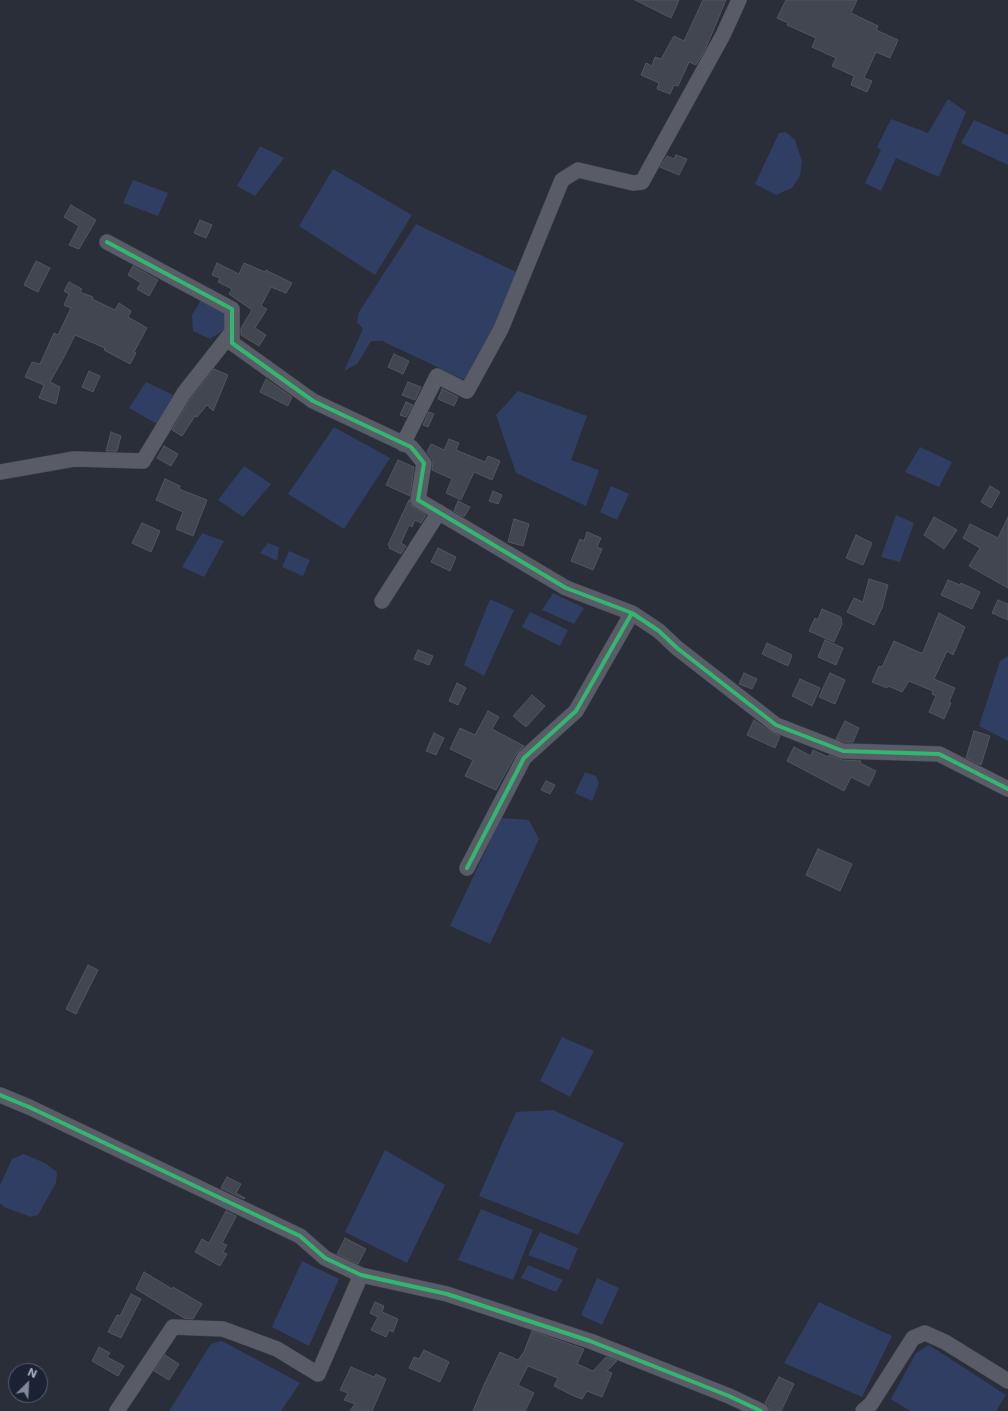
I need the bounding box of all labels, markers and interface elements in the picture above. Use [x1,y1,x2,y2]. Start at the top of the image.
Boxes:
north arrow [8,1363,48,1403]
text: N [26,1365,39,1381]

